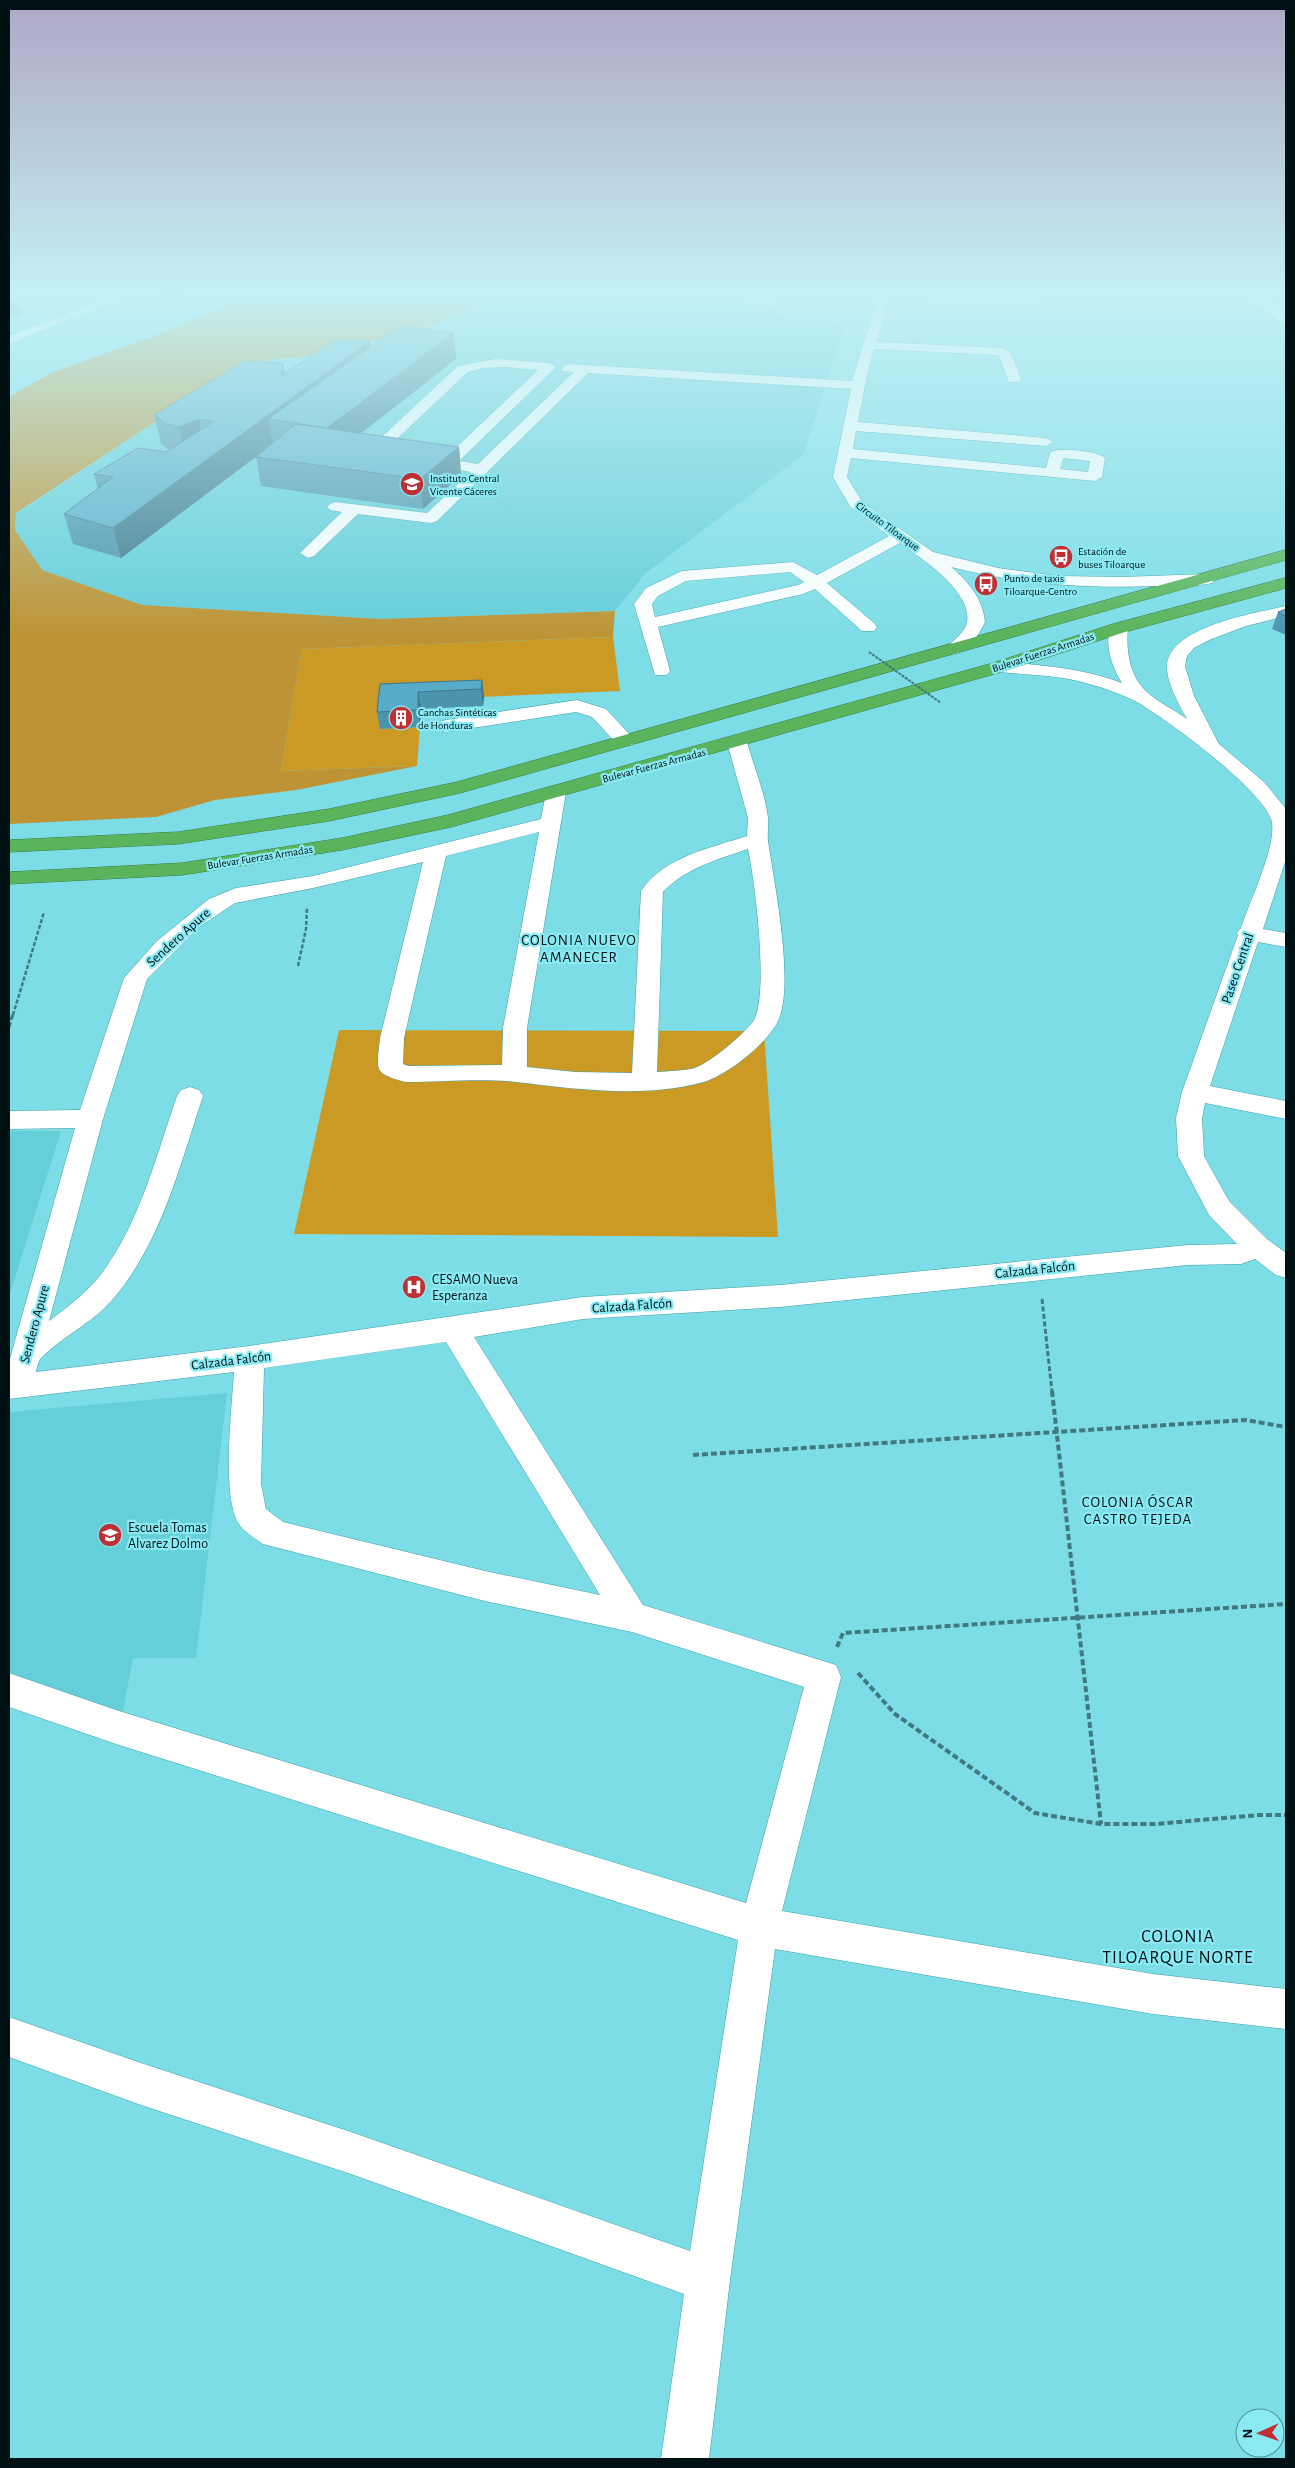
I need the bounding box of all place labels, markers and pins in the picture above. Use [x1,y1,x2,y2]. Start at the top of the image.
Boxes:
school or university icon: Instituto Central Vicente Cáceres [399,471,425,497]
place label: Instituto Central Vicente Cáceres [430,473,499,497]
bus stop icon: Estación de buses Tiloarque [1048,544,1074,570]
place label: Estación de buses Tiloarque [1078,546,1145,570]
bus stop icon: Punto de taxis Tiloarque-Centro [973,571,999,597]
place label: Punto de taxis Tiloarque-Centro [1004,573,1077,597]
building icon: Canchas Sintéticas de Honduras [388,705,414,731]
place label: Canchas Sintéticas de Honduras [418,707,497,731]
place label: CESAMO Nueva Esperanza [432,1273,519,1303]
hospital icon: CESAMO Nueva Esperanza [401,1274,427,1300]
place label: Escuela Tomas Alvarez Dolmo [128,1521,208,1551]
school or university icon: Escuela Tomas Alvarez Dolmo [97,1522,123,1548]

